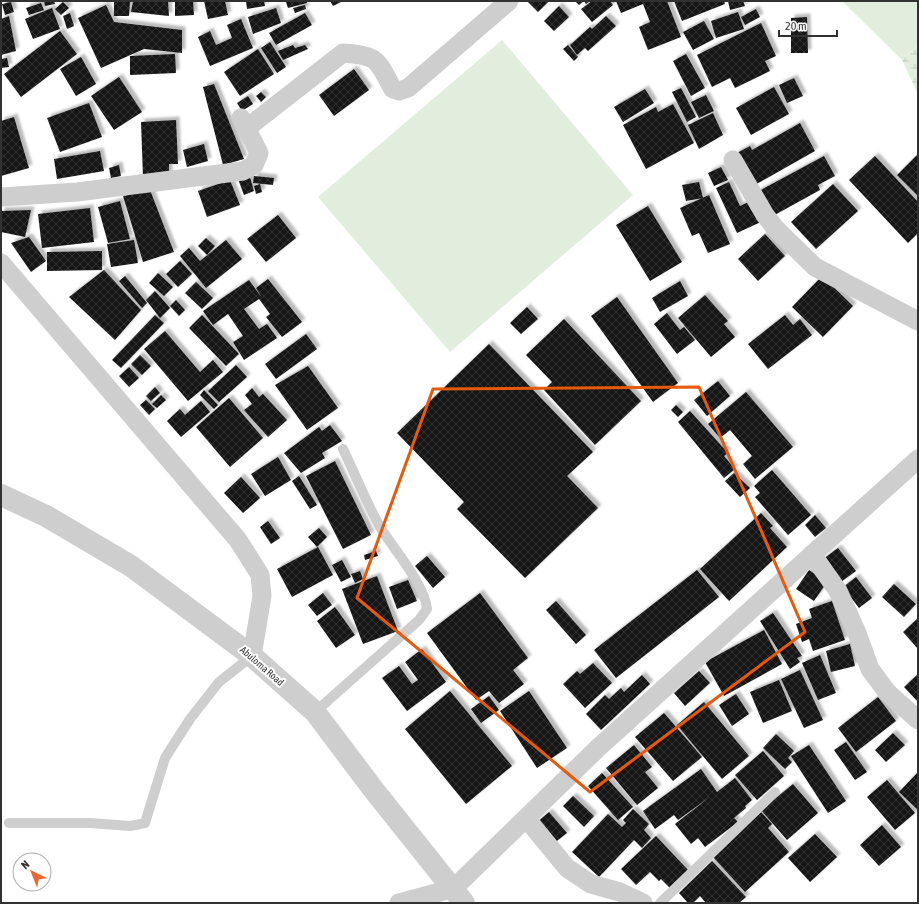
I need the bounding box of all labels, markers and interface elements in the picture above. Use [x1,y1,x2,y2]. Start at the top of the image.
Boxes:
scale bar [779,12,837,38]
text: 20 m [785,19,807,33]
street label: Abuloma Road [238,644,286,688]
north arrow [12,852,52,892]
text: N [19,858,32,871]

